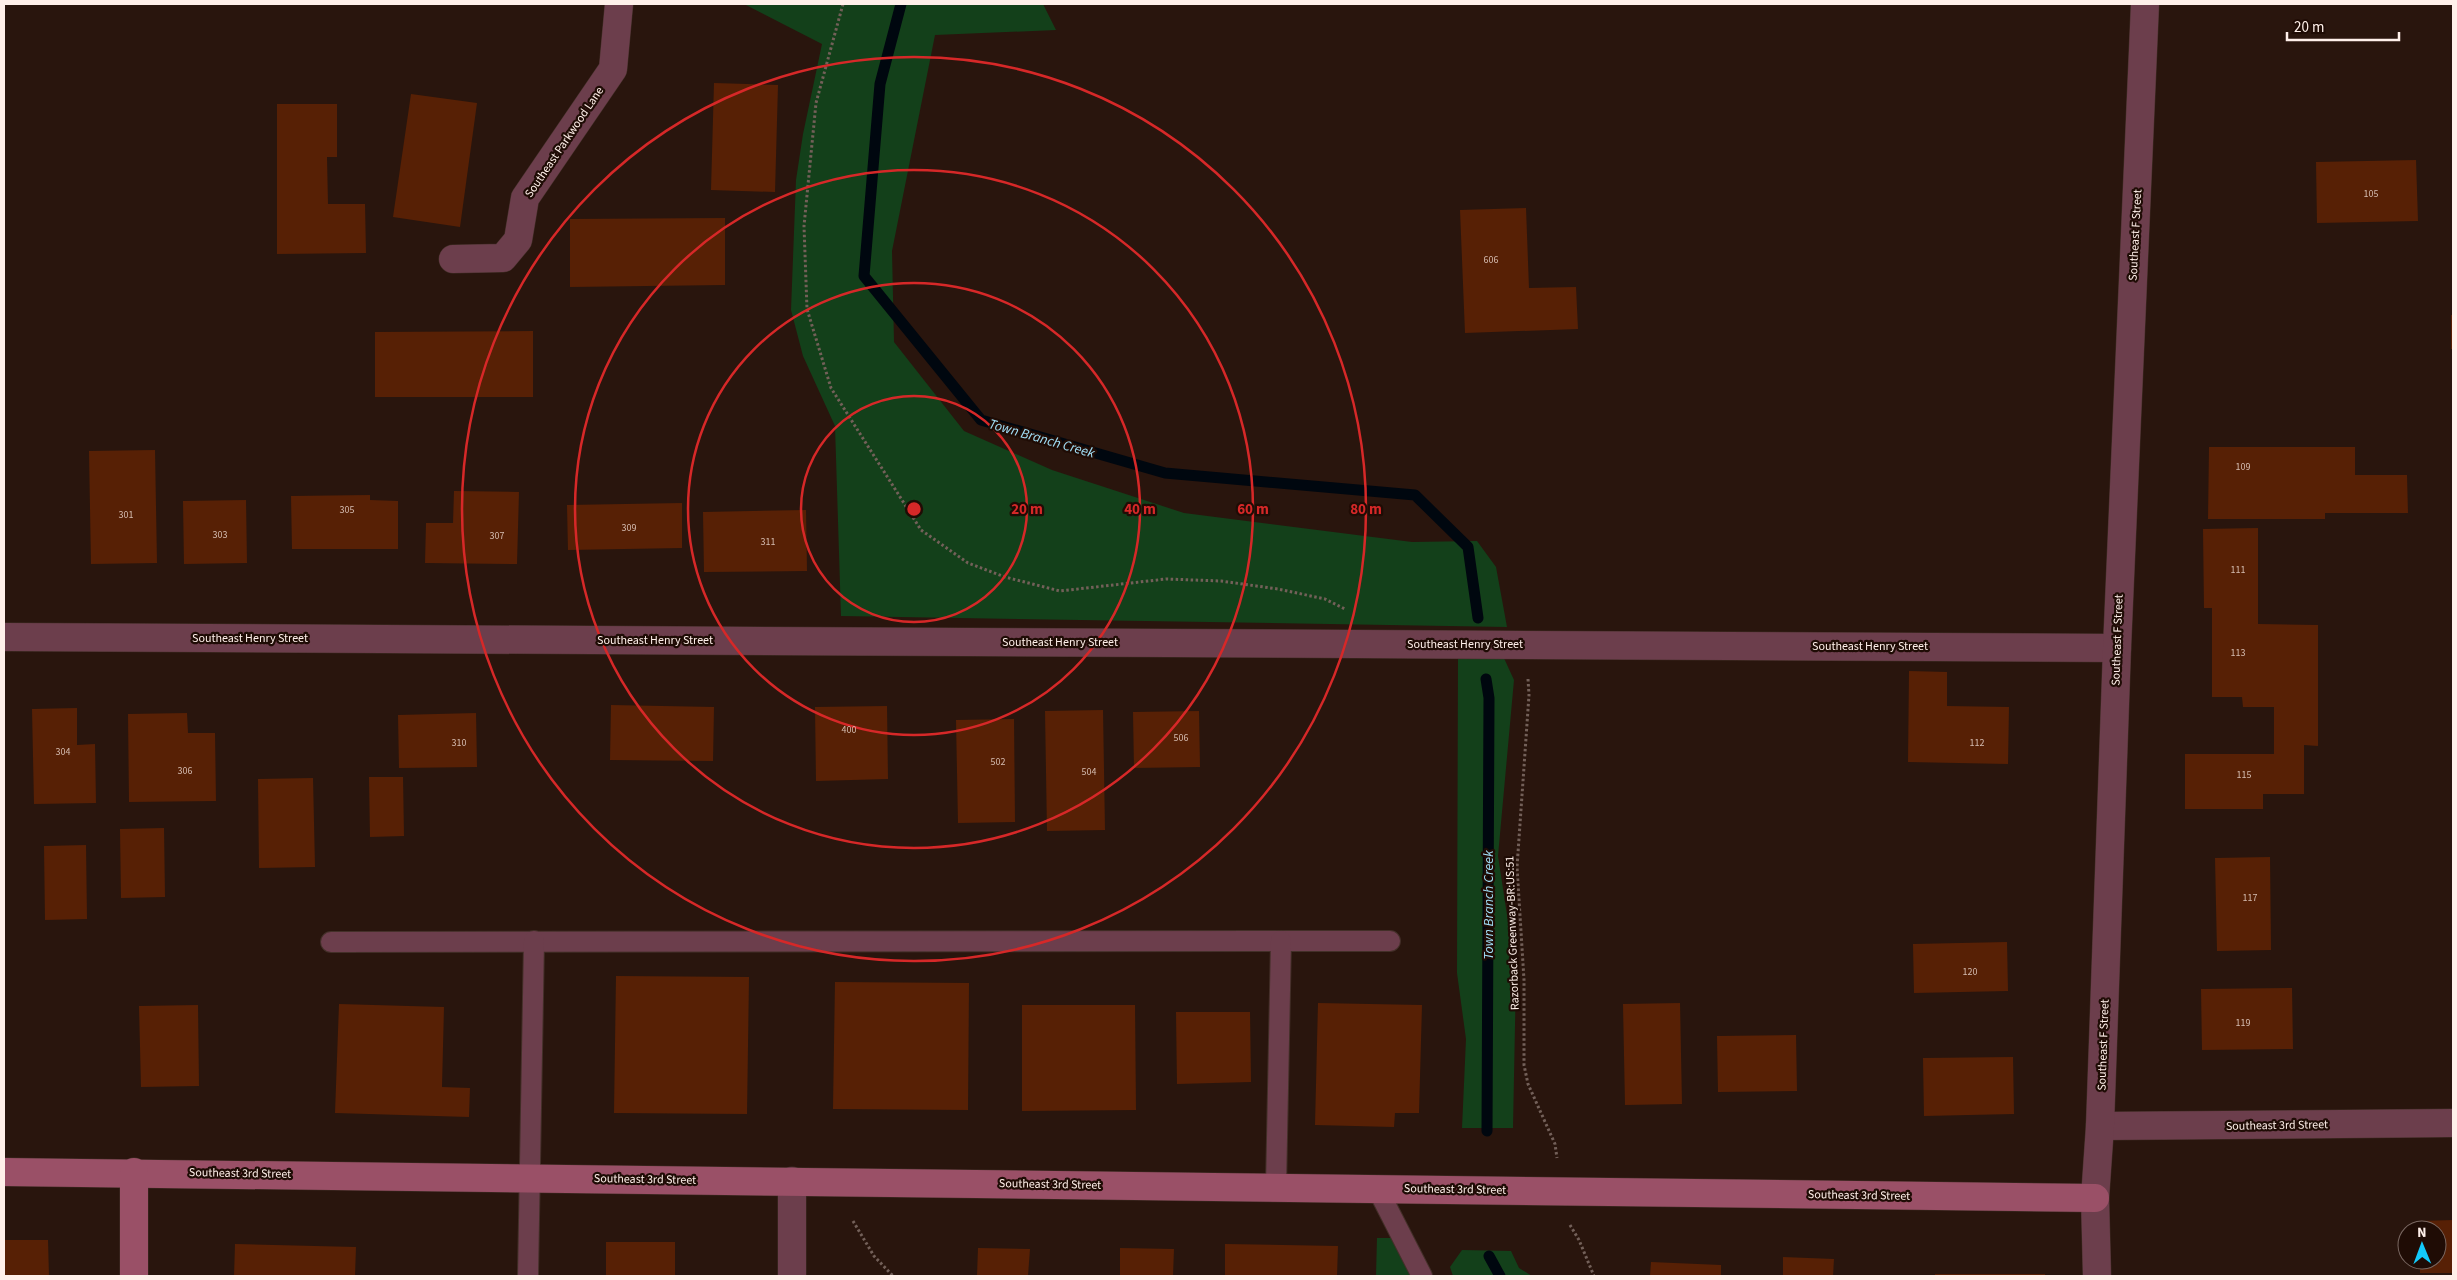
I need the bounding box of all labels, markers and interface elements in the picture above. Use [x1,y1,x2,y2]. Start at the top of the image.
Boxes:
scale bar [2287,10,2400,42]
text: 20 m [2294,17,2324,38]
street label: Southeast Parkwood Lane [521,83,608,201]
house number: 105 [2364,187,2378,201]
street label: Southeast F Street [2125,189,2146,281]
house number: 606 [1484,253,1498,267]
water label: Town Branch Creek [986,414,1097,464]
house number: 109 [2236,460,2250,474]
text: 20 m [1011,499,1043,520]
text: 40 m [1124,499,1156,520]
text: 60 m [1237,499,1269,520]
text: 80 m [1350,499,1382,520]
centre of rings [905,500,923,518]
house number: 305 [340,503,354,517]
house number: 301 [119,508,133,522]
house number: 309 [622,521,636,535]
house number: 303 [213,528,227,542]
house number: 307 [490,529,504,543]
house number: 311 [761,535,775,549]
house number: 111 [2231,563,2245,577]
street label: Southeast F Street [2107,594,2128,686]
street label: Southeast Henry Street [192,630,308,647]
street label: Southeast Henry Street [597,632,713,649]
street label: Southeast Henry Street [1002,634,1118,651]
street label: Southeast Henry Street [1407,636,1523,653]
street label: Southeast Henry Street [1812,638,1928,655]
house number: 113 [2231,646,2245,660]
house number: 400 [842,723,856,737]
house number: 506 [1174,731,1188,745]
house number: 310 [452,736,466,750]
house number: 112 [1970,736,1984,750]
house number: 304 [56,745,70,759]
house number: 502 [991,755,1005,769]
house number: 306 [178,764,192,778]
house number: 504 [1082,765,1096,779]
house number: 115 [2237,768,2251,782]
water label: Town Branch Creek [1479,850,1499,960]
street label: Razorback Greenway-BR:US:51 [1501,855,1524,1010]
house number: 117 [2243,891,2257,905]
house number: 120 [1963,965,1977,979]
street label: Southeast F Street [2093,999,2114,1091]
house number: 119 [2236,1016,2250,1030]
street label: Southeast 3rd Street [2226,1116,2328,1135]
street label: Southeast 3rd Street [189,1164,291,1183]
street label: Southeast 3rd Street [594,1170,696,1189]
street label: Southeast 3rd Street [999,1175,1101,1194]
street label: Southeast 3rd Street [1404,1180,1506,1199]
street label: Southeast 3rd Street [1808,1186,1910,1205]
north arrow [2397,1220,2447,1270]
text: N [2417,1223,2427,1243]

